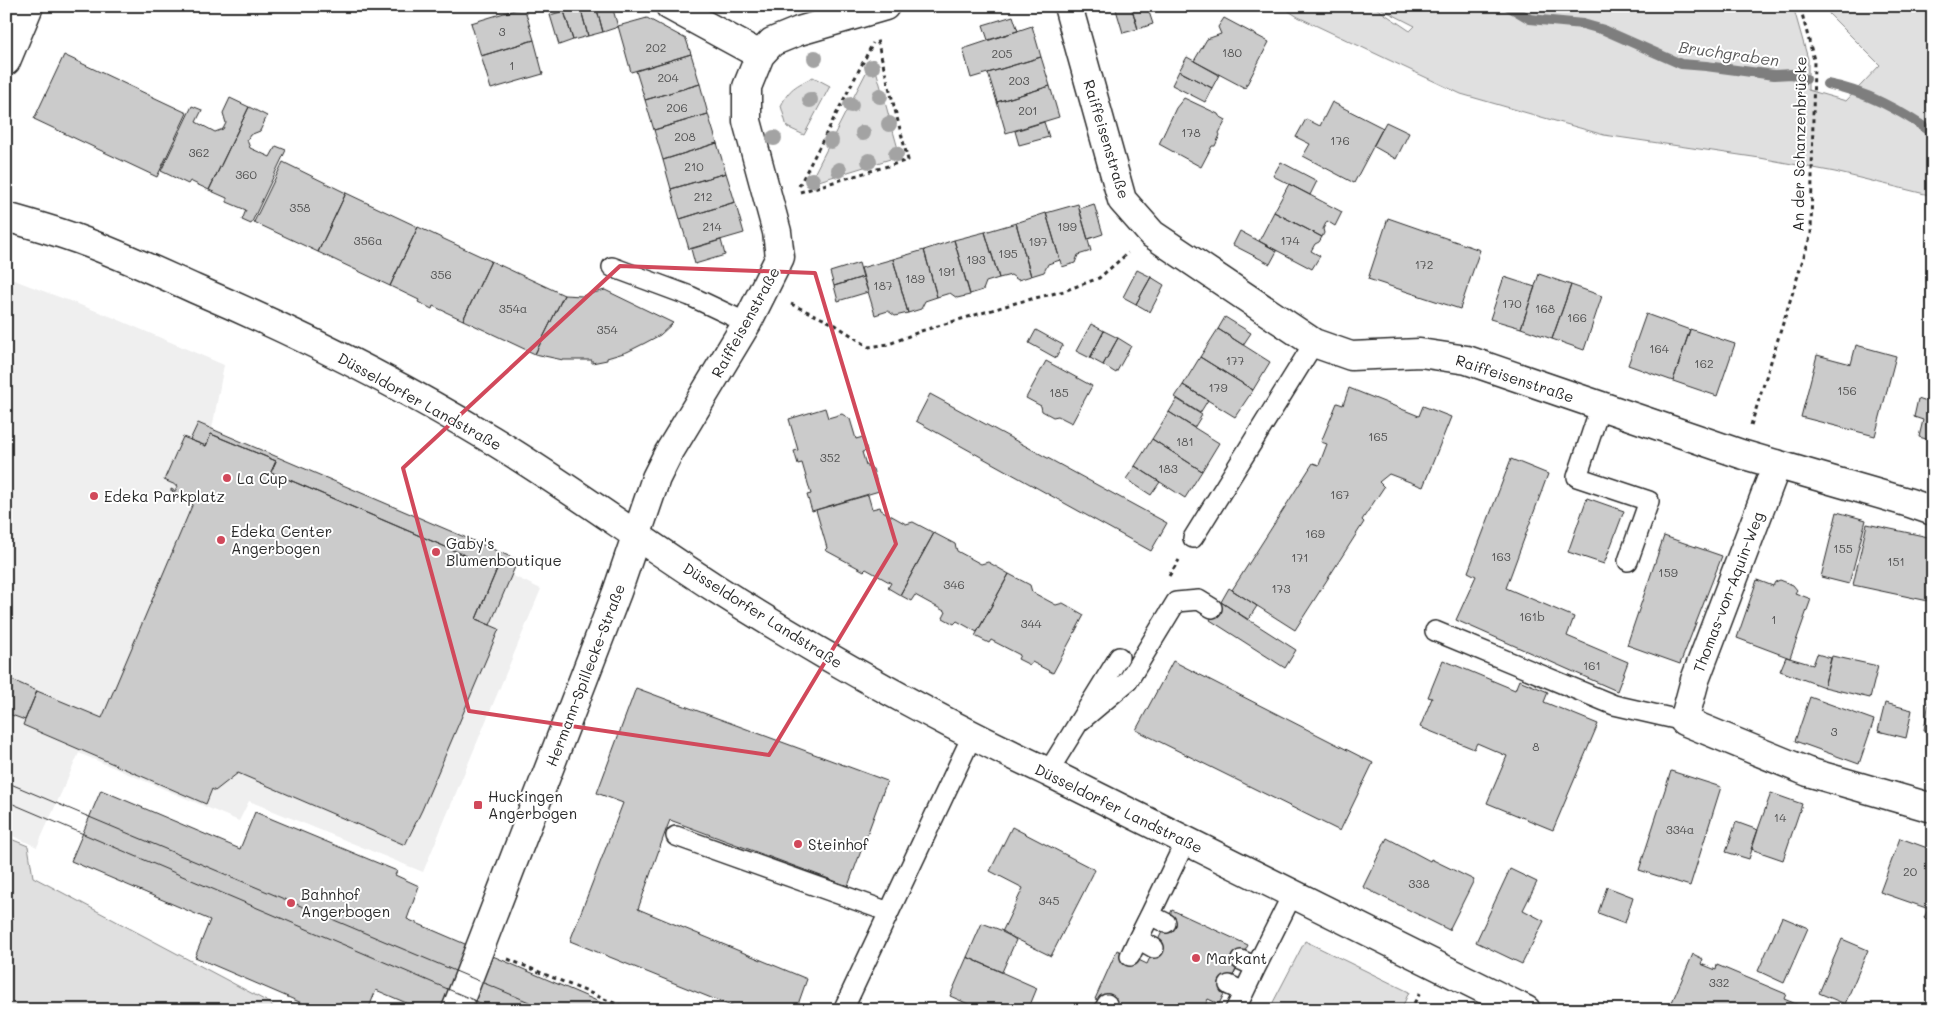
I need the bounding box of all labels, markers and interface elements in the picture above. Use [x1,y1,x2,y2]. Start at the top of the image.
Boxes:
house number: 3 [498,23,506,39]
water label: Bruchgraben [1677,36,1781,70]
house number: 202 [646,39,666,55]
house number: 180 [1222,44,1243,60]
house number: 205 [991,45,1013,61]
street label: An der Schanzenbrücke [1787,56,1811,232]
house number: 1 [509,57,515,73]
house number: 204 [657,69,679,85]
house number: 203 [1008,72,1030,88]
street label: Raiffeisenstraße [1079,77,1135,201]
house number: 206 [666,99,688,115]
house number: 201 [1018,102,1038,118]
house number: 178 [1181,124,1201,140]
house number: 208 [674,128,696,144]
house number: 176 [1330,132,1350,148]
house number: 362 [189,144,209,160]
house number: 210 [684,158,704,174]
house number: 360 [235,166,257,182]
house number: 212 [694,188,712,204]
house number: 358 [289,199,311,215]
house number: 214 [702,218,722,234]
house number: 199 [1057,218,1077,234]
house number: 356a [354,232,382,248]
house number: 174 [1280,232,1300,248]
house number: 197 [1028,233,1048,249]
house number: 195 [998,245,1018,261]
house number: 193 [966,251,986,267]
house number: 172 [1415,256,1433,272]
street label: Raiffeisenstraße [706,263,784,381]
house number: 191 [938,263,956,279]
house number: 356 [430,266,452,282]
house number: 189 [905,270,925,286]
house number: 187 [873,277,893,293]
house number: 170 [1502,295,1522,311]
house number: 354a [499,300,527,316]
house number: 168 [1535,300,1555,316]
house number: 166 [1567,309,1587,325]
house number: 354 [596,321,618,337]
house number: 164 [1649,340,1669,356]
street label: Düsseldorfer Landstraße [335,348,505,454]
street label: Raiffeisenstraße [1453,349,1577,407]
house number: 177 [1226,352,1245,368]
house number: 162 [1694,355,1714,371]
house number: 179 [1208,379,1228,395]
house number: 156 [1837,382,1857,398]
house number: 185 [1049,384,1069,400]
house number: 165 [1368,428,1388,444]
house number: 181 [1176,433,1194,449]
house number: 352 [820,449,840,465]
house number: 183 [1158,460,1178,476]
place label: La Cup [237,468,287,488]
marker: La Cup [221,472,233,484]
place label: Edeka Parkplatz [104,486,225,506]
house number: 167 [1330,486,1350,502]
marker: Edeka Parkplatz [88,490,100,502]
street label: Thomas-von-Aquin-Weg [1688,508,1768,675]
place label: Edeka Center Angerbogen [231,521,332,558]
house number: 169 [1305,525,1325,541]
place label: Gaby's Blumenboutique [446,533,562,570]
marker: Edeka Center Angerbogen [215,534,227,546]
house number: 155 [1833,540,1853,556]
marker: Gaby's Blumenboutique [430,546,442,558]
house number: 163 [1491,548,1511,564]
house number: 171 [1291,549,1309,565]
house number: 151 [1887,553,1905,569]
street label: Düsseldorfer Landstraße [680,558,846,672]
house number: 159 [1658,564,1678,580]
house number: 346 [943,576,965,592]
house number: 173 [1271,580,1291,596]
street label: Hermann-Spillecke-Straße [541,581,629,769]
house number: 161b [1519,608,1545,624]
house number: 1 [1771,611,1777,627]
house number: 344 [1020,615,1042,631]
house number: 161 [1583,657,1601,673]
house number: 3 [1830,723,1838,739]
house number: 8 [1532,738,1540,754]
street label: Düsseldorfer Landstraße [1032,759,1206,857]
place label: Huckingen Angerbogen [488,786,577,823]
marker: Huckingen Angerbogen [472,799,484,811]
house number: 14 [1774,809,1786,825]
house number: 334a [1666,821,1694,837]
place label: Steinhof [808,834,870,854]
marker: Steinhof [792,838,804,850]
house number: 20 [1903,863,1918,879]
house number: 338 [1408,875,1430,891]
place label: Bahnhof Angerbogen [301,884,390,921]
house number: 345 [1038,892,1060,908]
marker: Bahnhof Angerbogen [285,897,297,909]
place label: Markant [1206,948,1267,968]
marker: Markant [1190,952,1202,964]
house number: 332 [1709,974,1729,990]

